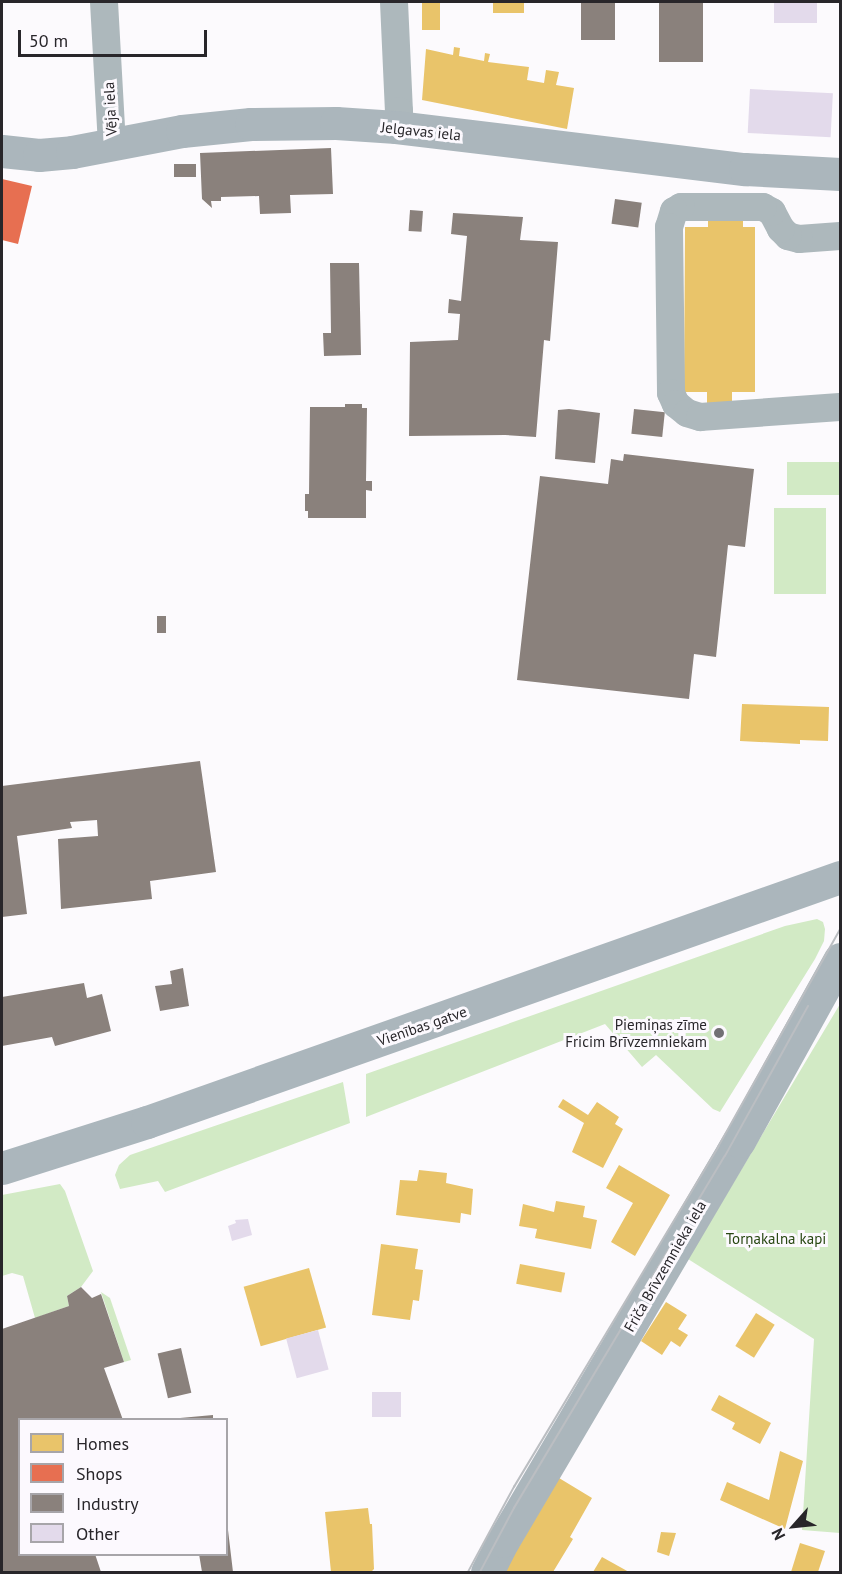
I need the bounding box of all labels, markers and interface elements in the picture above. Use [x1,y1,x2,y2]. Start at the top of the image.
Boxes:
scale bar [21,18,210,56]
text: 50 m [29,29,68,52]
street label: Vēja iela [100,81,120,137]
street label: Jelgavas iela [380,118,462,144]
street label: Vienības gatve [375,1002,469,1050]
place label: Piemiņas zīme Fricim Brīvzemniekam [565,1015,707,1050]
marker: Piemiņas zīme Fricim Brīvzemniekam [712,1026,726,1040]
street label: Friča Brīvzemnieka iela [620,1197,710,1335]
park label: Torņakalna kapi [726,1230,826,1248]
legend [18,1418,228,1556]
text: Homes [76,1432,129,1455]
text: Shops [76,1462,122,1485]
text: Industry [76,1492,139,1515]
north arrow [764,1496,824,1556]
text: Other [76,1522,120,1545]
text: N [767,1525,789,1543]

